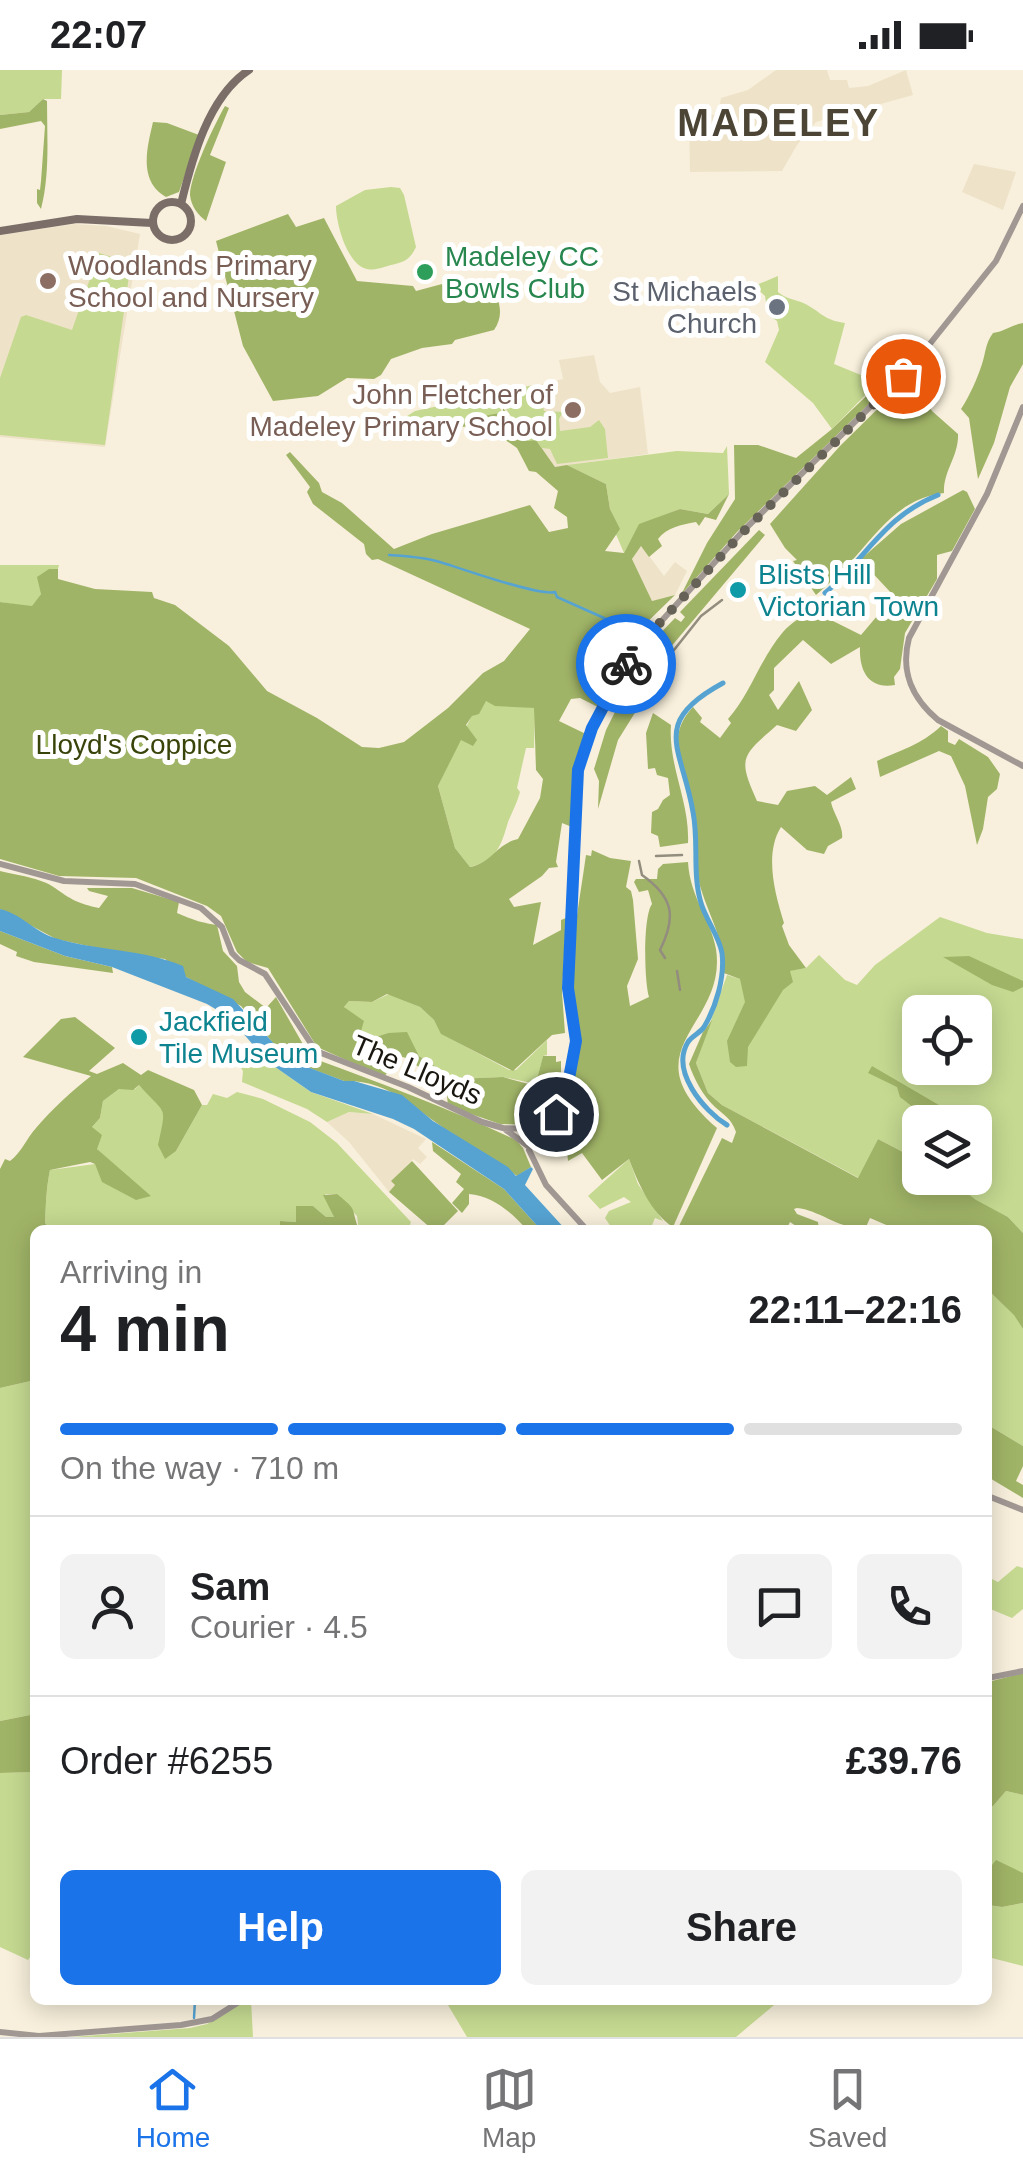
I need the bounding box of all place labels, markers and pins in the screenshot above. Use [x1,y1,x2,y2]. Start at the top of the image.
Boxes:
place label: Madeley CC Bowls Club [445,241,599,304]
place label: Woodlands Primary School and Nursery [68,250,314,313]
marker: Madeley CC Bowls Club [414,261,436,283]
marker: Woodlands Primary School and Nursery [37,270,59,292]
place label: St Michaels Church [612,276,757,339]
marker: St Michaels Church [766,296,788,318]
pin [861,334,946,419]
place label: John Fletcher of Madeley Primary School [250,379,553,442]
marker: John Fletcher of Madeley Primary School [562,399,584,421]
place label: Blists Hill Victorian Town [758,559,939,622]
marker: Blists Hill Victorian Town [727,579,749,601]
place label: Jackfield Tile Museum [159,1006,318,1069]
marker: Jackfield Tile Museum [128,1026,150,1048]
pin [514,1072,599,1157]

